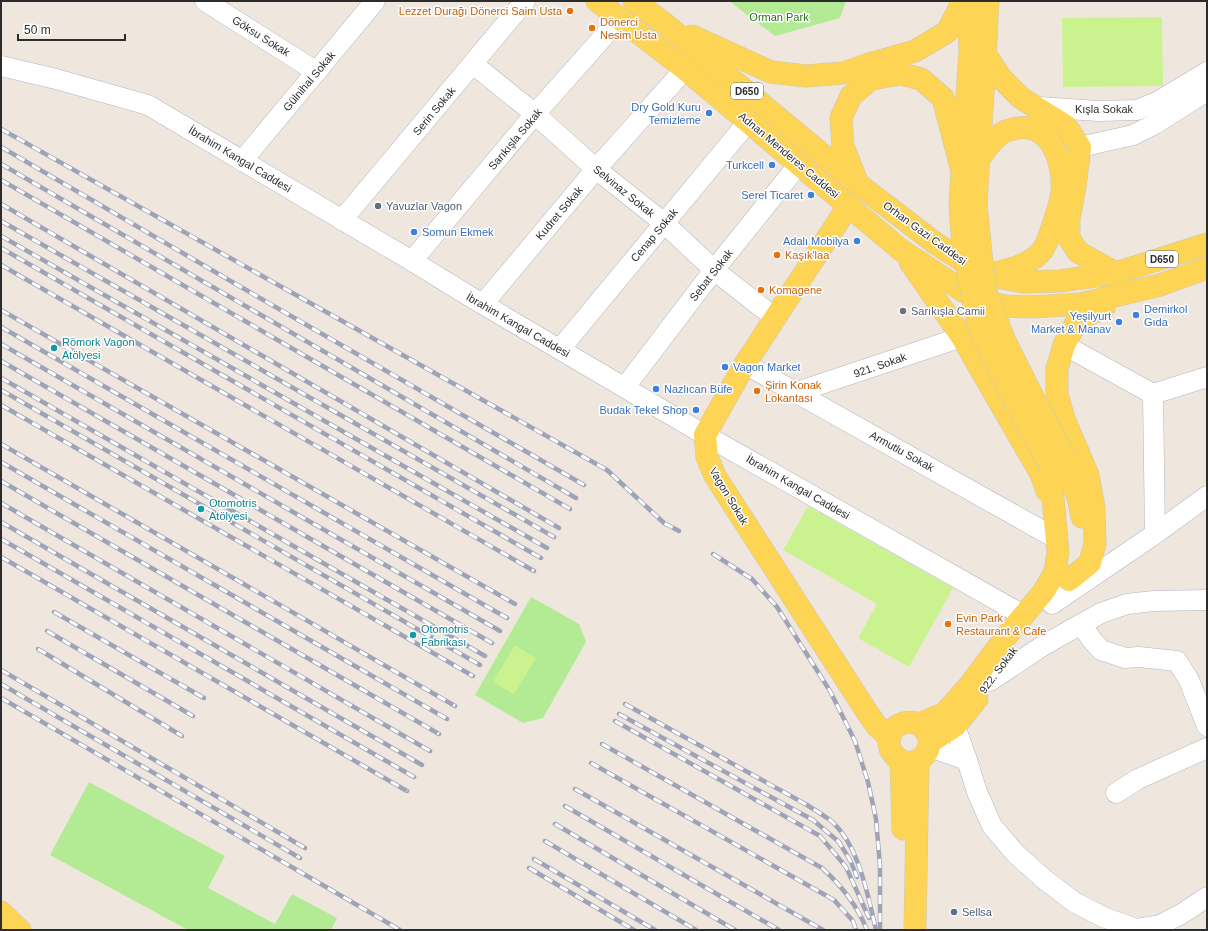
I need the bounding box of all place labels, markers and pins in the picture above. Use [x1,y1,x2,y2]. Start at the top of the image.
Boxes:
place label: Lezzet Durağı Dönerci Saim Usta [399,5,563,17]
marker: Lezzet Durağı Dönerci Saim Usta [565,6,575,16]
place label: Dönerci Nesim Usta [600,16,658,41]
marker: Dönerci Nesim Usta [587,23,597,33]
place label: Dry Gold Kuru Temizleme [631,101,701,126]
marker: Dry Gold Kuru Temizleme [704,108,714,118]
place label: Turkcell [726,159,764,171]
marker: Turkcell [767,160,777,170]
place label: Serel Ticaret [741,189,803,201]
marker: Serel Ticaret [806,190,816,200]
place label: Yavuzlar Vagon [386,200,462,212]
marker: Yavuzlar Vagon [373,201,383,211]
place label: Somun Ekmek [422,226,494,238]
marker: Somun Ekmek [409,227,419,237]
place label: Adalı Mobilya [783,235,850,247]
marker: Adalı Mobilya [852,236,862,246]
place label: Kaşık'laa [785,249,830,261]
marker: Kaşık'laa [772,250,782,260]
place label: Komagene [769,284,822,296]
marker: Komagene [756,285,766,295]
place label: Demirkol Gıda [1144,303,1187,328]
place label: Sarıkışla Camii [911,305,985,317]
marker: Sarıkışla Camii [898,306,908,316]
place label: Yeşilyurt Market & Manav [1031,310,1111,335]
marker: Demirkol Gıda [1131,310,1141,320]
marker: Yeşilyurt Market & Manav [1114,317,1124,327]
place label: Römork Vagon Atölyesi [62,336,135,361]
marker: Römork Vagon Atölyesi [49,343,59,353]
place label: Vagon Market [733,361,801,373]
marker: Vagon Market [720,362,730,372]
place label: Şirin Konak Lokantası [765,379,822,404]
place label: Nazlıcan Büfe [664,383,732,395]
marker: Nazlıcan Büfe [651,384,661,394]
marker: Şirin Konak Lokantası [752,386,762,396]
place label: Budak Tekel Shop [600,404,688,416]
marker: Budak Tekel Shop [691,405,701,415]
place label: Otomotris Atölyesi [209,497,257,522]
marker: Otomotris Atölyesi [196,504,206,514]
place label: Evin Park Restaurant & Cafe [956,612,1047,637]
marker: Evin Park Restaurant & Cafe [943,619,953,629]
place label: Otomotris Fabrikası [421,623,469,648]
marker: Otomotris Fabrikası [408,630,418,640]
place label: Sellsa [962,906,993,918]
marker: Sellsa [949,907,959,917]

